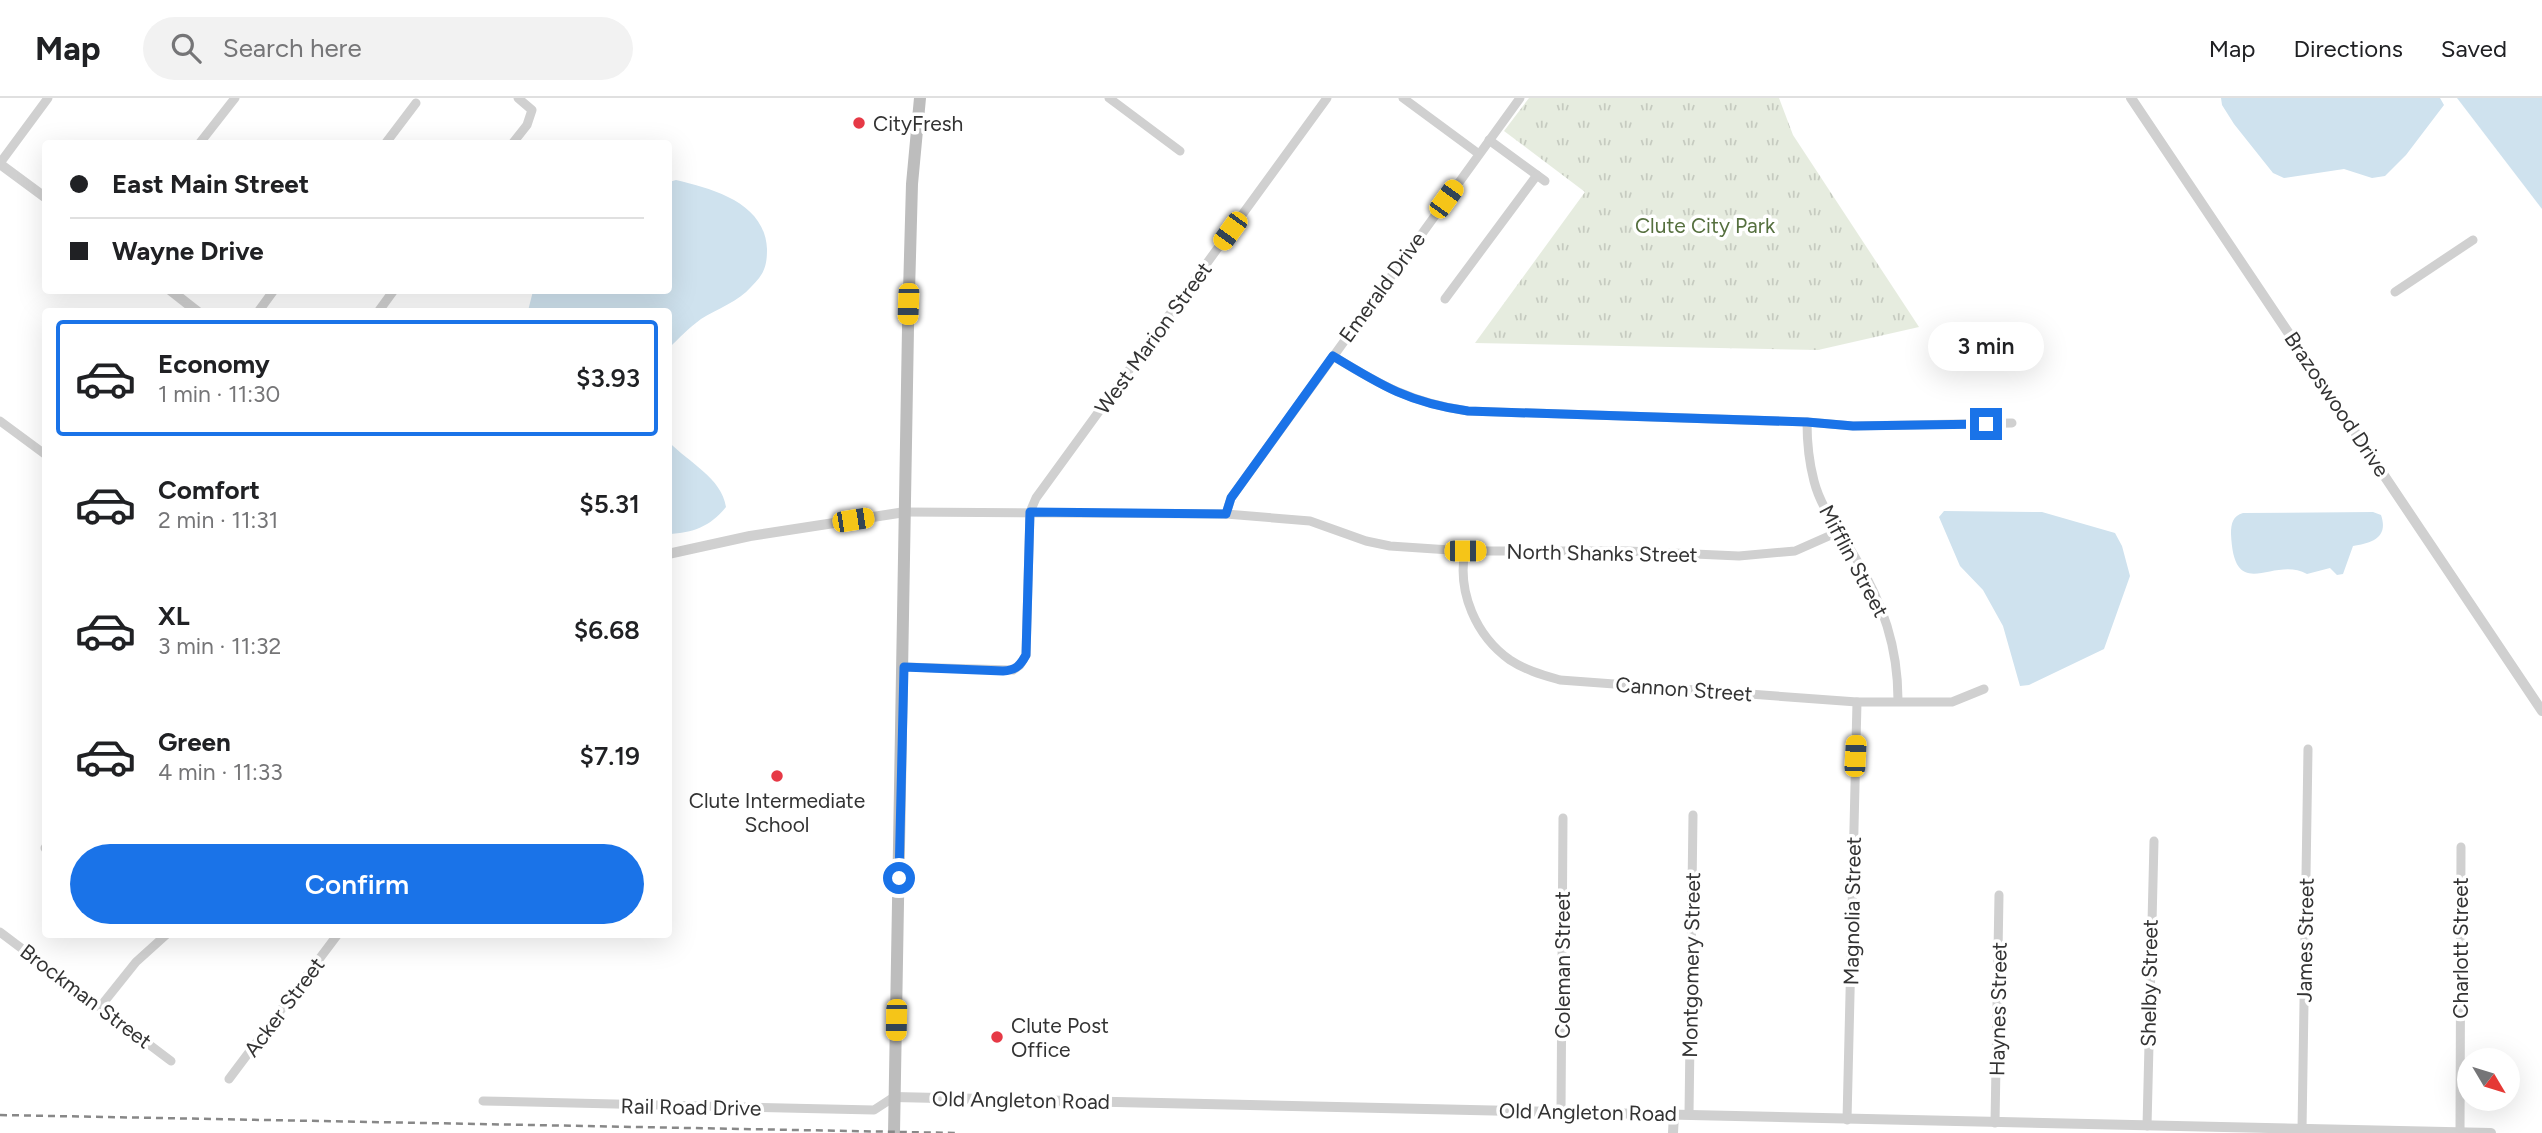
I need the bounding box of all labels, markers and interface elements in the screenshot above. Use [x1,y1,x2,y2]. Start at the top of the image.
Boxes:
search box [143,17,633,80]
text: Map [35,29,101,68]
icon: search [167,29,205,67]
text: Search here [223,32,362,64]
text: Map [2209,34,2255,63]
text: Directions [2293,34,2403,63]
text: Saved [2441,34,2507,63]
place label: CityFresh [873,111,963,136]
marker: CityFresh [851,115,867,131]
text: East Main Street [112,168,309,200]
car [1426,176,1467,222]
car [1210,208,1251,254]
park label: Clute City Park [1635,213,1776,238]
street label: Emerald Drive [1334,227,1430,347]
text: Wayne Drive [112,235,264,267]
street label: West Marion Street [1089,257,1217,419]
car [897,283,920,325]
callout: 3 min [1928,322,2044,372]
street label: Brazoswood Drive [2279,327,2395,481]
text: 3 min [1958,332,2014,360]
icon: car [74,347,137,410]
text: Economy [158,348,270,380]
text: $3.93 [576,362,640,394]
text: 1 min · 11:30 [158,380,280,408]
route end [1970,408,2002,440]
icon: car [74,473,137,536]
text: Comfort [158,474,260,506]
text: $5.31 [579,488,640,520]
street label: Mifflin Street [1814,501,1894,621]
text: 2 min · 11:31 [158,506,278,534]
car [831,506,876,534]
street label: North Shanks Street [1506,539,1698,567]
car [1445,541,1487,562]
icon: car [74,599,137,662]
text: XL [158,600,190,632]
text: $6.68 [574,614,640,646]
text: 3 min · 11:32 [158,632,281,660]
street label: Cannon Street [1615,672,1753,706]
icon: car [74,725,137,788]
text: Green [158,726,231,758]
car [1844,734,1867,778]
text: $7.19 [579,740,640,772]
text: 4 min · 11:33 [158,758,283,786]
marker: Clute Intermediate School [769,768,785,784]
place label: Clute Intermediate School [689,788,865,837]
street label: Magnolia Street [1838,836,1866,986]
button: Confirm [70,844,644,924]
route start [883,862,915,894]
street label: Montgomery Street [1677,872,1705,1058]
street label: James Street [2291,877,2319,1003]
street label: Charlott Street [2448,877,2473,1019]
street label: Coleman Street [1550,891,1575,1039]
street label: Shelby Street [2135,919,2163,1047]
street label: Brockman Street [15,938,157,1054]
street label: Haynes Street [1984,942,2012,1076]
street label: Acker Street [239,952,330,1062]
car [886,999,907,1041]
place label: Clute Post Office [1011,1013,1109,1062]
marker: Clute Post Office [989,1029,1005,1045]
north arrow [2457,1048,2520,1111]
map controls [2457,1048,2520,1111]
street label: Old Angleton Road [932,1086,1110,1114]
street label: Rail Road Drive [620,1093,762,1121]
street label: Old Angleton Road [1499,1098,1677,1126]

